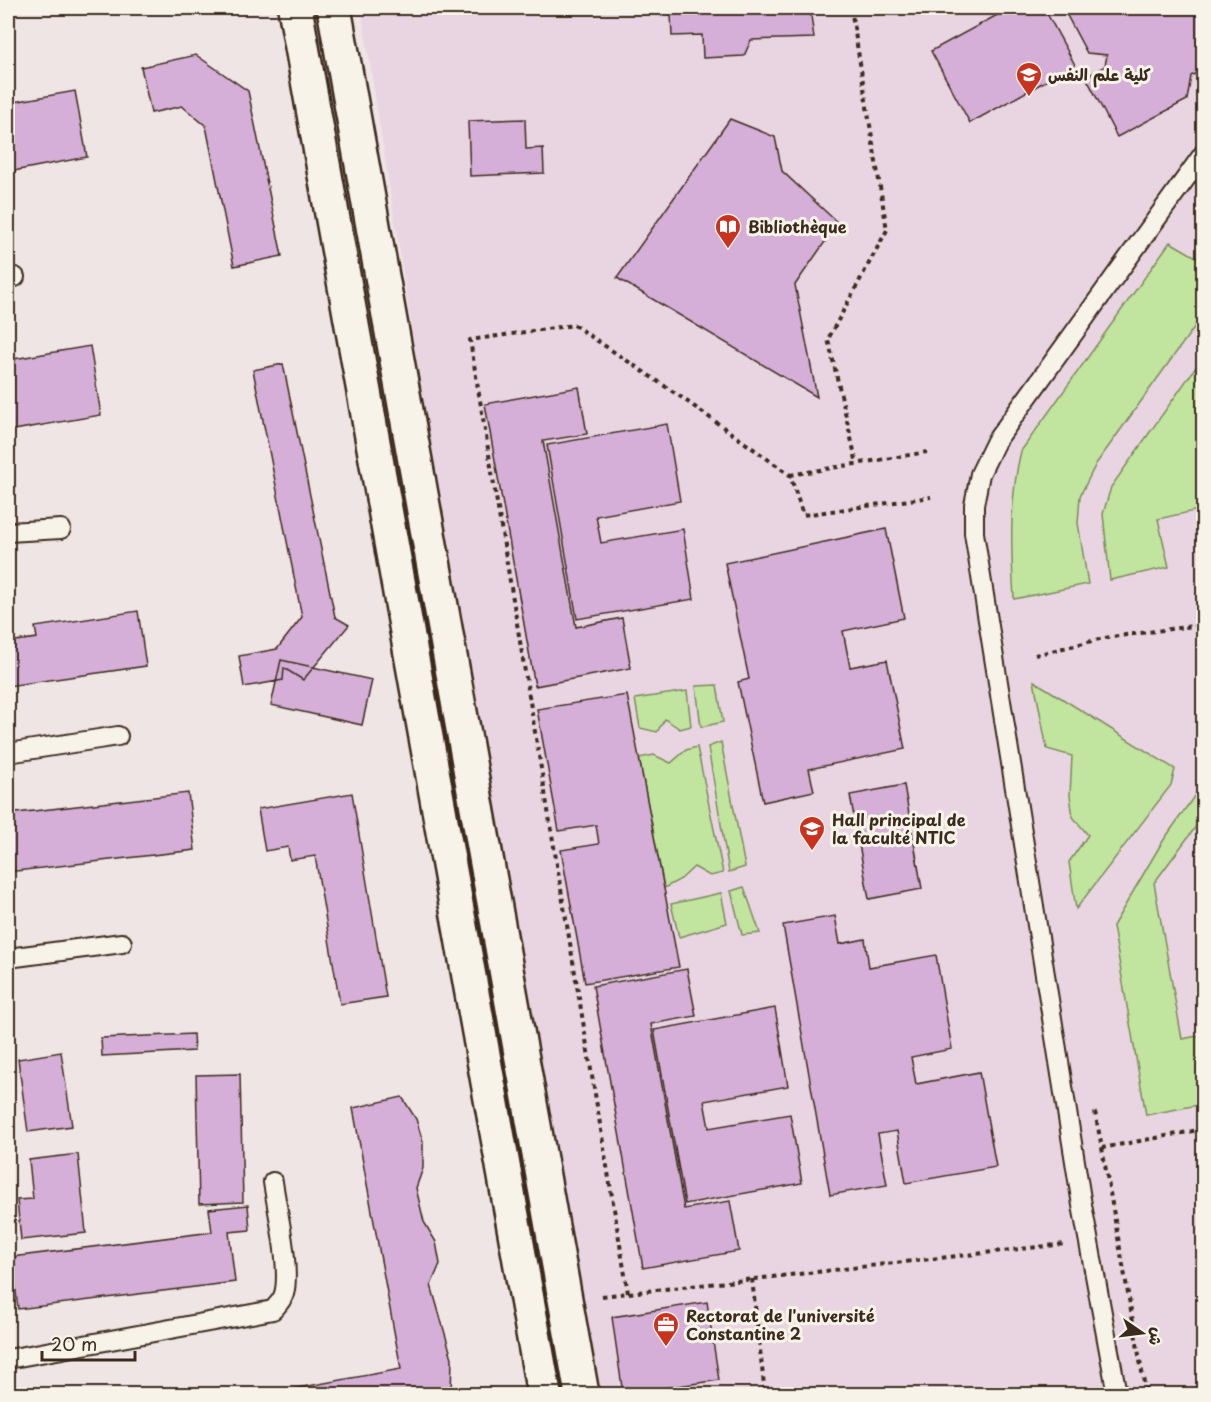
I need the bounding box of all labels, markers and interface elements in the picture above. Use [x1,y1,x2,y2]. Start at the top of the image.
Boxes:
school or university icon: كلية علم النفس [1014,60,1044,98]
place label: كلية علم النفس [1048,62,1151,88]
library icon: Bibliothèque [713,212,743,250]
place label: Bibliothèque [748,214,847,238]
place label: Hall principal de la faculté NTIC [832,807,966,849]
school or university icon: Hall principal de la faculté NTIC [797,814,827,852]
place label: Rectorat de l'université Constantine 2 [686,1303,875,1345]
north arrow [1112,1303,1172,1363]
office icon: Rectorat de l'université Constantine 2 [651,1310,681,1348]
scale bar [42,1324,135,1362]
text: ش [1144,1325,1171,1348]
text: 20 m [51,1330,97,1357]

